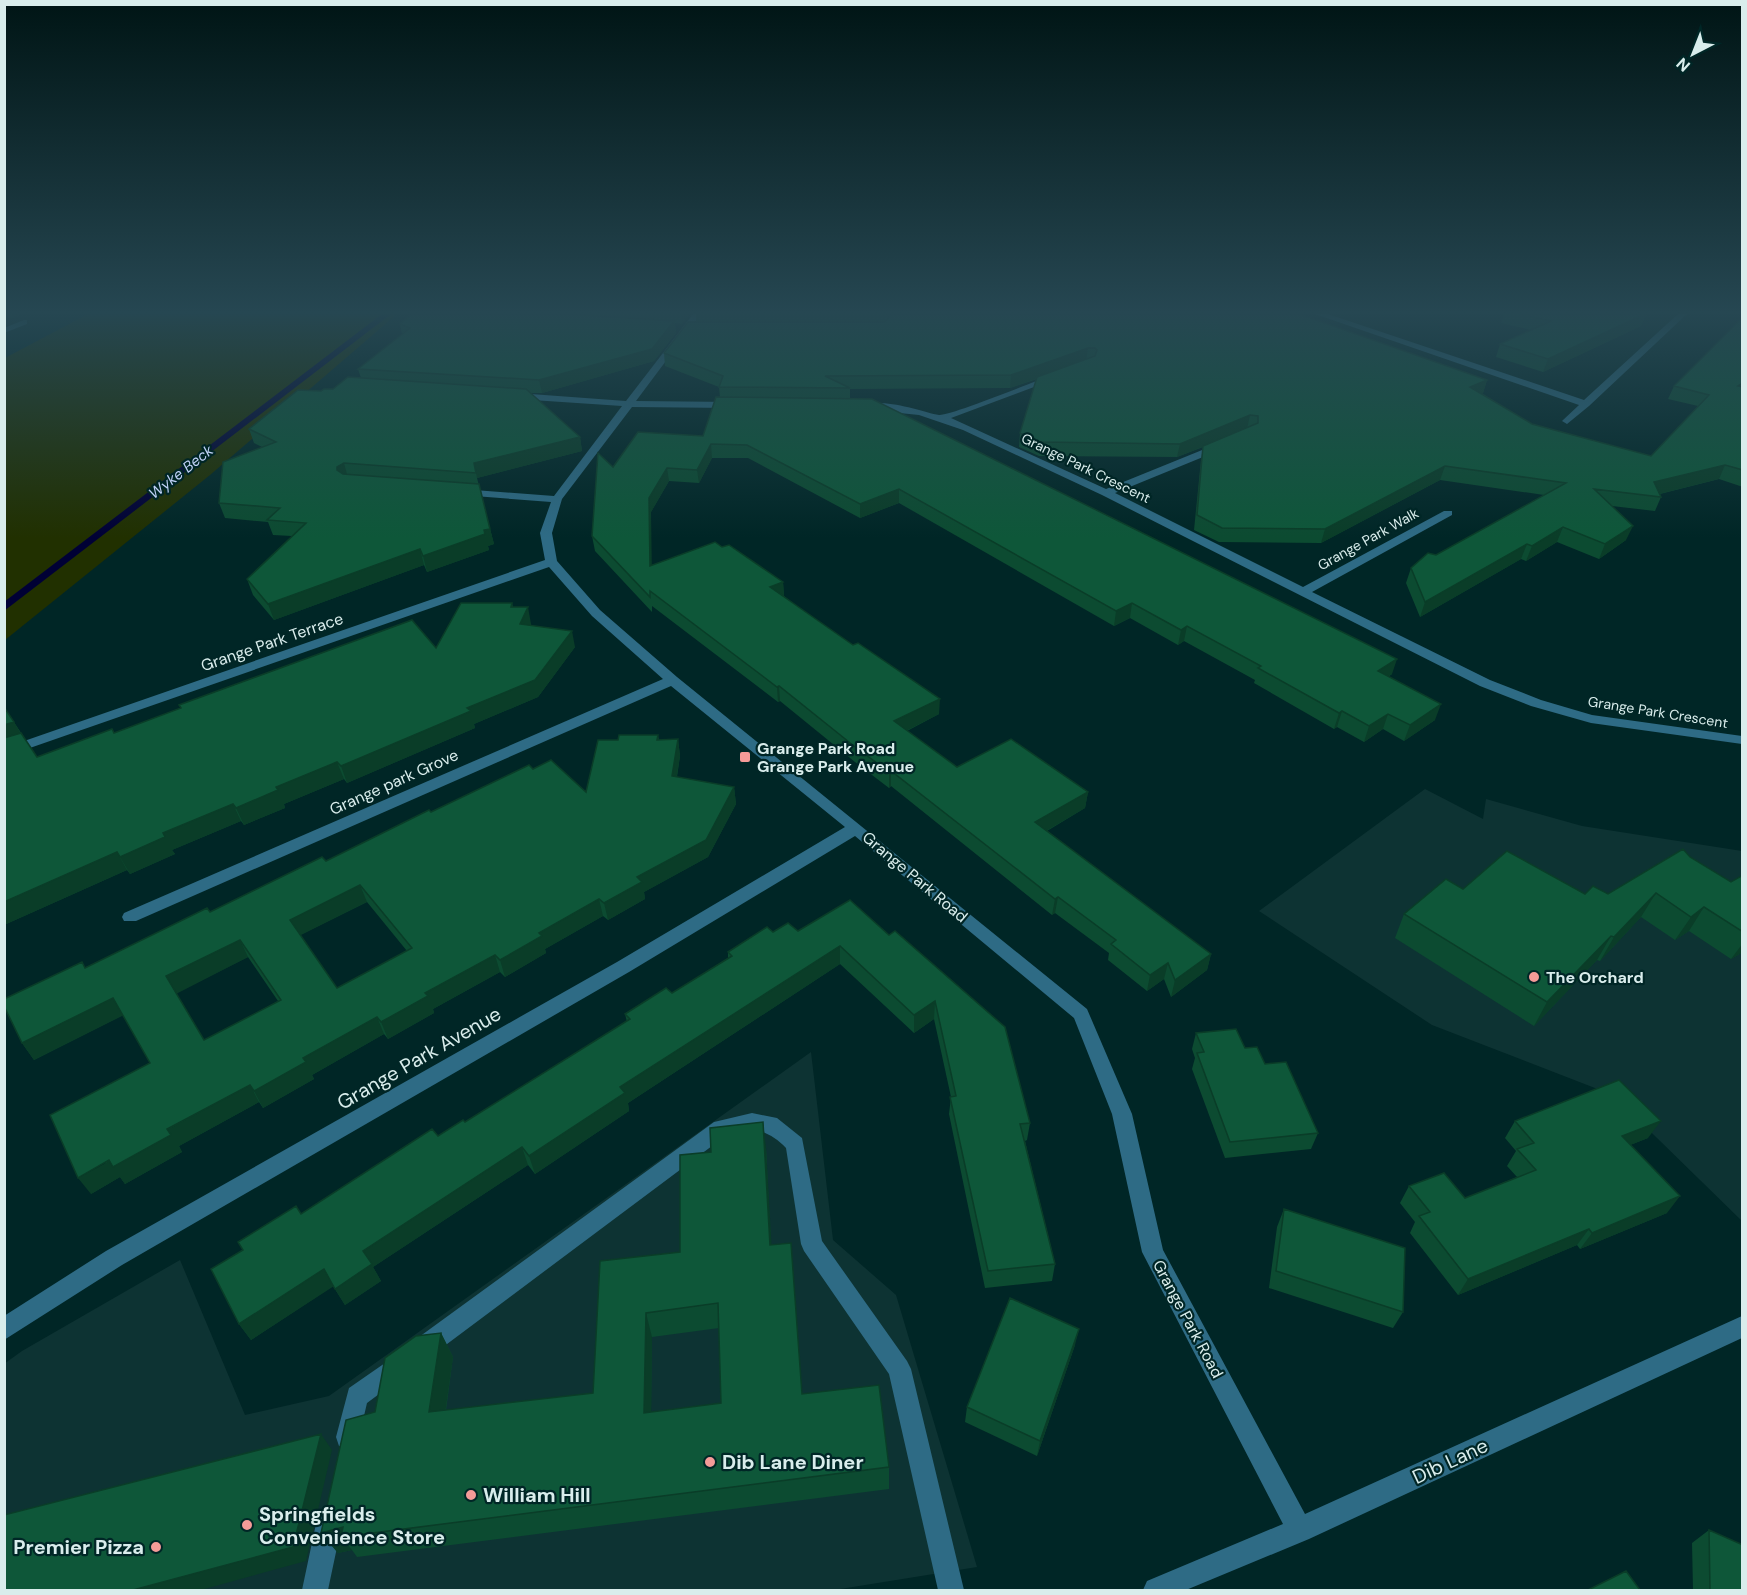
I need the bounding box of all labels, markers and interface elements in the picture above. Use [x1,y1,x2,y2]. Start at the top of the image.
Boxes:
north arrow [1663,24,1723,84]
text: N [1672,53,1695,76]
street label: Grange Park Crescent [1018,429,1154,507]
water label: Wyke Beck [145,440,218,504]
street label: Grange Park Walk [1314,504,1422,574]
street label: Grange Park Terrace [198,608,346,676]
street label: Grange Park Crescent [1587,692,1729,732]
place label: Grange Park Road Grange Park Avenue [757,738,914,777]
street label: Grange park Grove [326,744,462,820]
marker: Grange Park Road Grange Park Avenue [738,750,752,764]
street label: Grange Park Road [858,827,972,927]
place label: The Orchard [1546,967,1644,988]
marker: The Orchard [1527,970,1541,984]
street label: Grange Park Avenue [332,1000,506,1116]
street label: Grange Park Road [1148,1256,1228,1382]
street label: Dib Lane [1408,1432,1492,1490]
place label: Dib Lane Diner [722,1449,864,1475]
marker: Dib Lane Diner [703,1455,717,1469]
place label: William Hill [483,1482,591,1508]
marker: William Hill [464,1488,478,1502]
place label: Springfields Convenience Store [259,1501,445,1550]
marker: Springfields Convenience Store [240,1518,254,1532]
place label: Premier Pizza [13,1534,144,1560]
marker: Premier Pizza [149,1540,163,1554]

